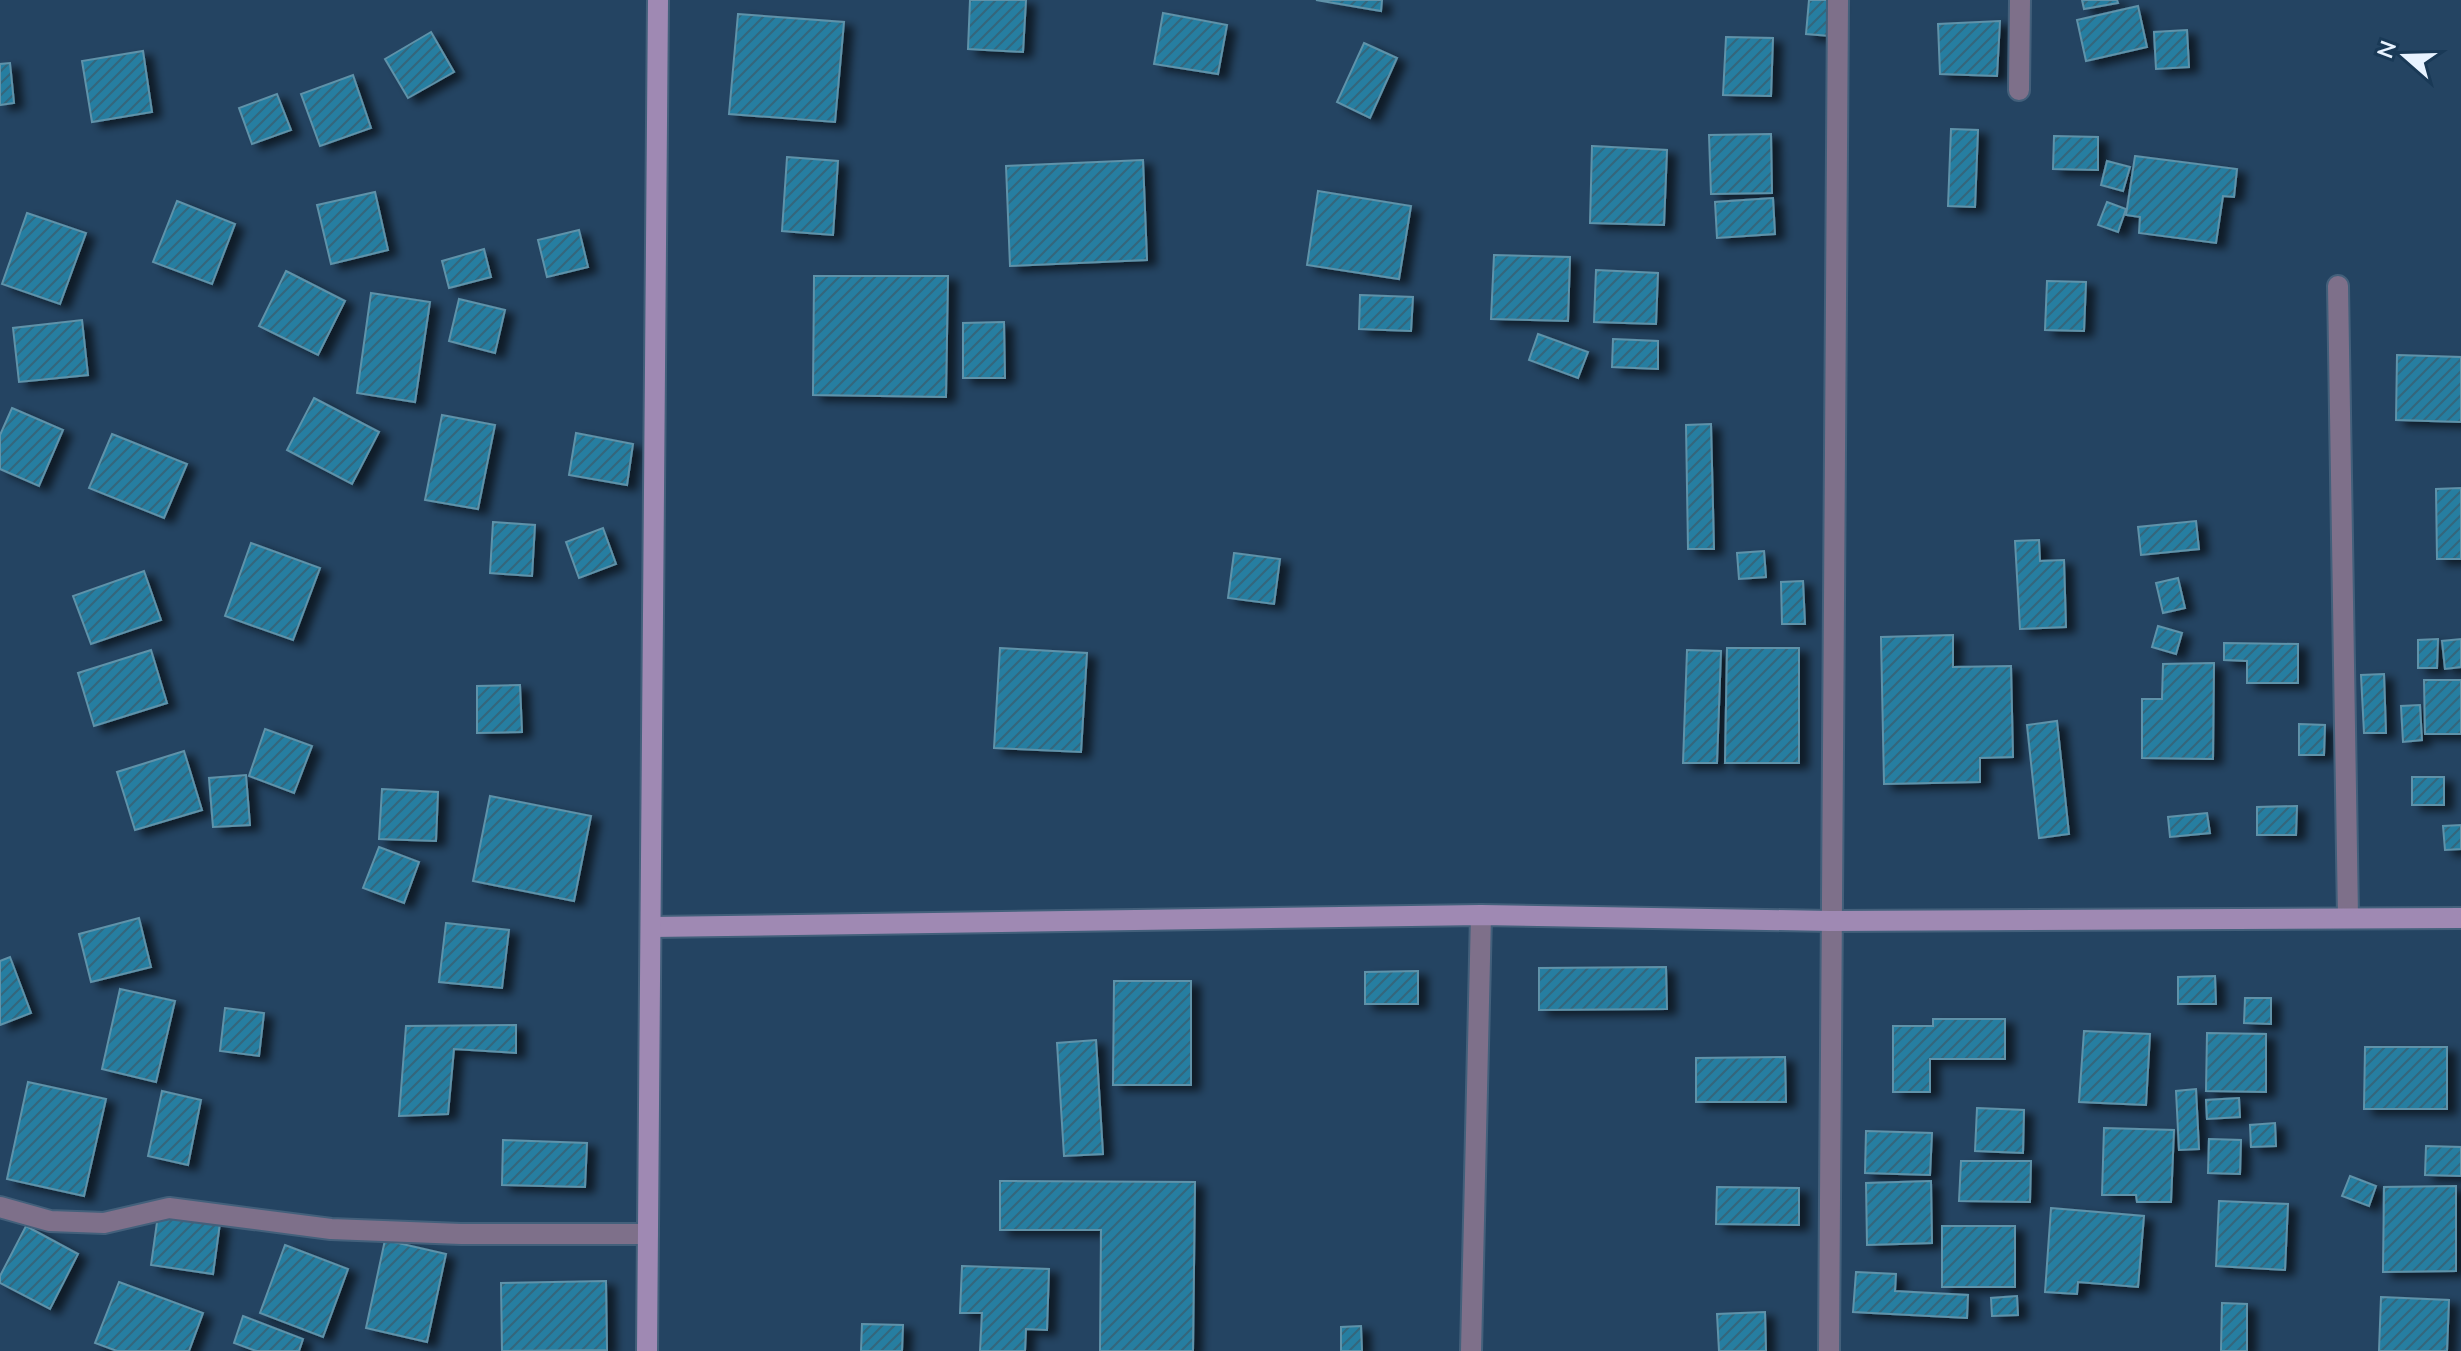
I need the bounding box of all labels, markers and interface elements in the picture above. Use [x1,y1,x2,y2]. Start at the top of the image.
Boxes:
north arrow [2365,16,2445,96]
text: N [2370,37,2404,62]

